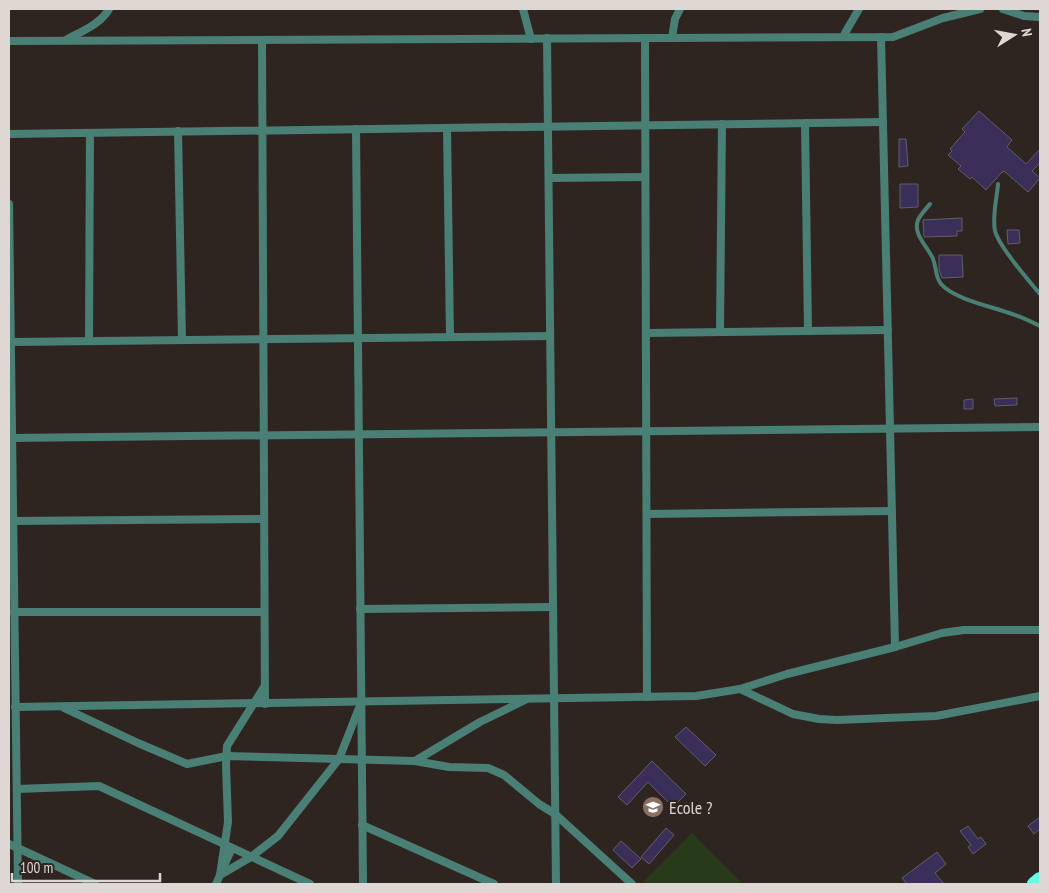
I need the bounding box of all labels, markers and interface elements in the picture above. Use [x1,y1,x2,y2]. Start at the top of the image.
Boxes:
north arrow [989,10,1039,60]
text: N [1017,27,1036,38]
school or university icon: Ecole ? [641,795,665,819]
place label: Ecole ? [669,796,713,819]
scale bar [12,850,160,882]
text: 100 m [20,858,53,877]

